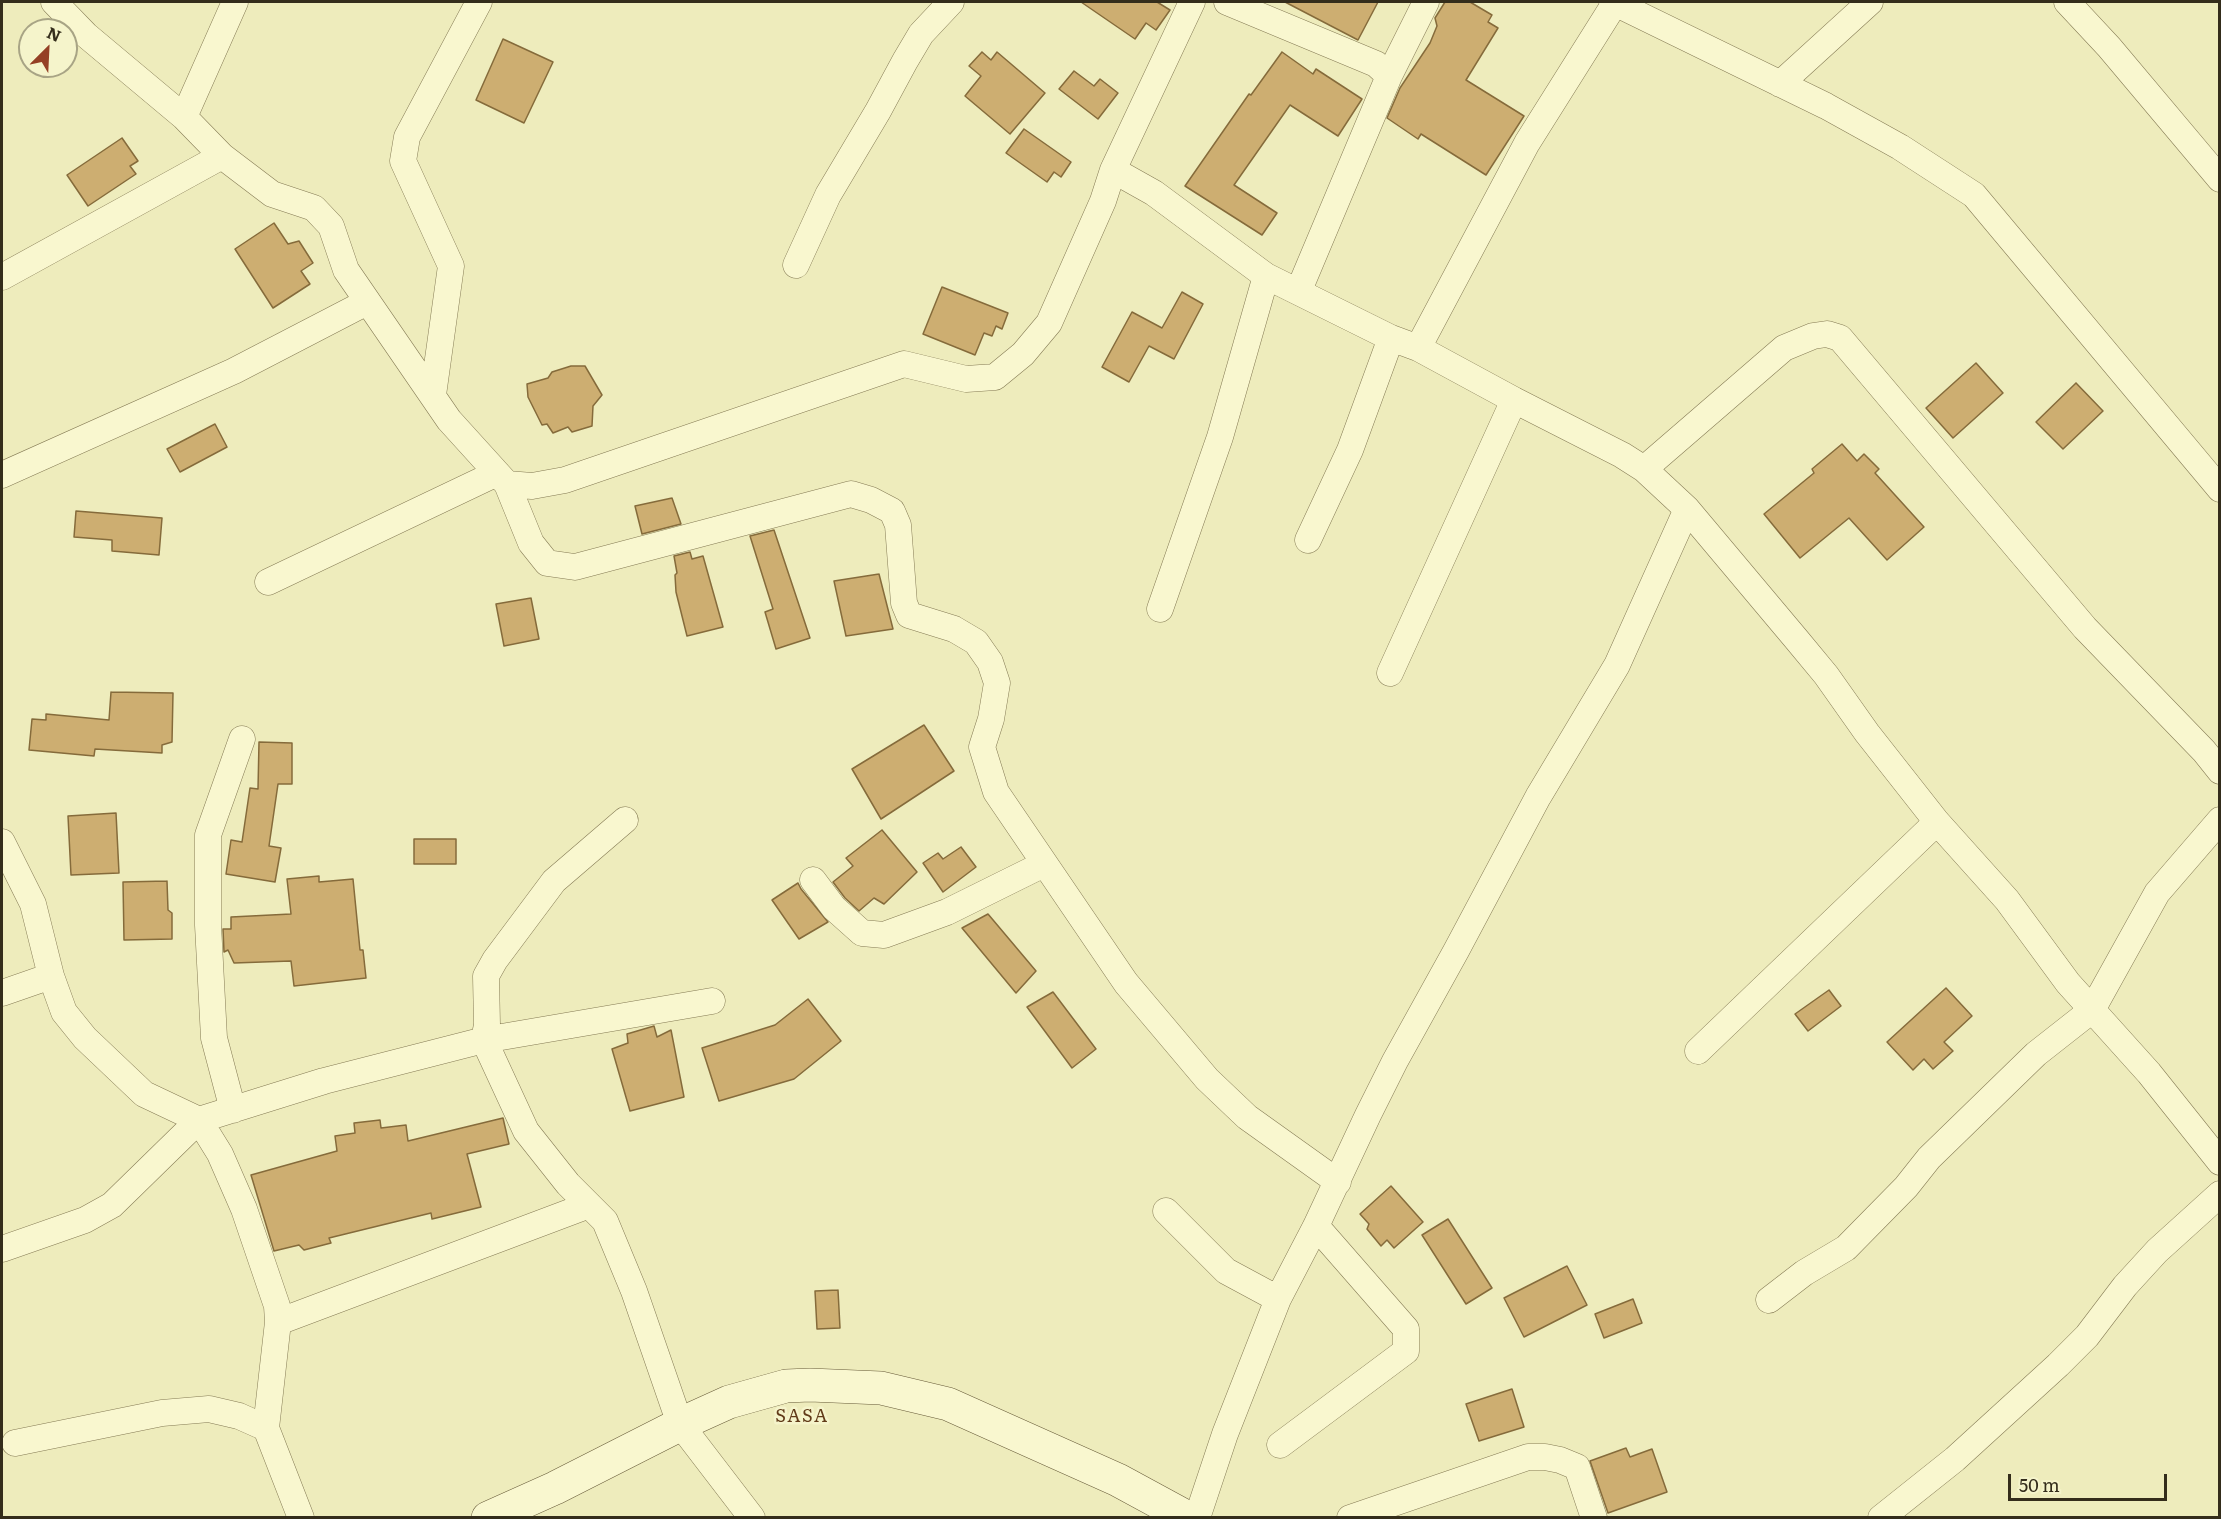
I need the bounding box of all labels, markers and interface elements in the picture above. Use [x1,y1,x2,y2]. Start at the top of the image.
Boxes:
north arrow [18,18,78,78]
text: N [43,20,66,47]
district label: SASA [775,1406,829,1428]
scale bar [2011,1462,2170,1500]
text: 50 m [2019,1471,2060,1498]

